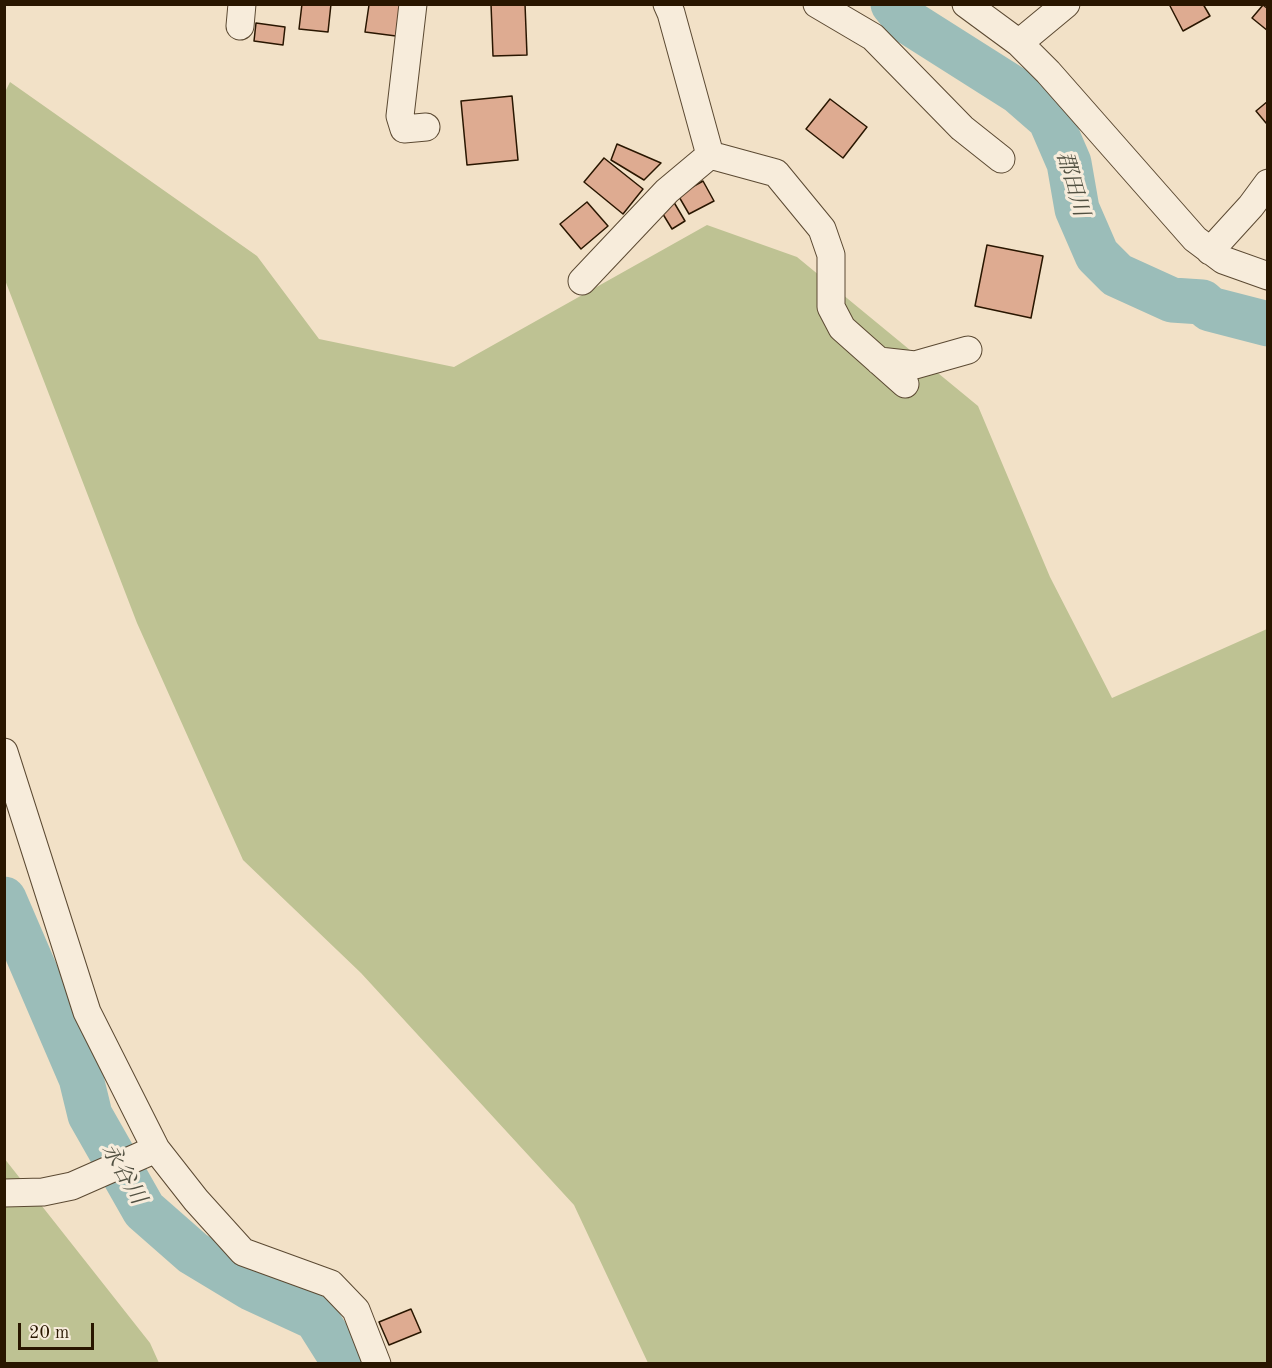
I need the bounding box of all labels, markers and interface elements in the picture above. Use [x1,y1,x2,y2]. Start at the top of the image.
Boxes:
water label: 郡田川 [1050,149,1094,219]
water label: 永谷川 [95,1139,151,1209]
scale bar [21,1311,98,1349]
text: 20 m [29,1324,69,1342]

